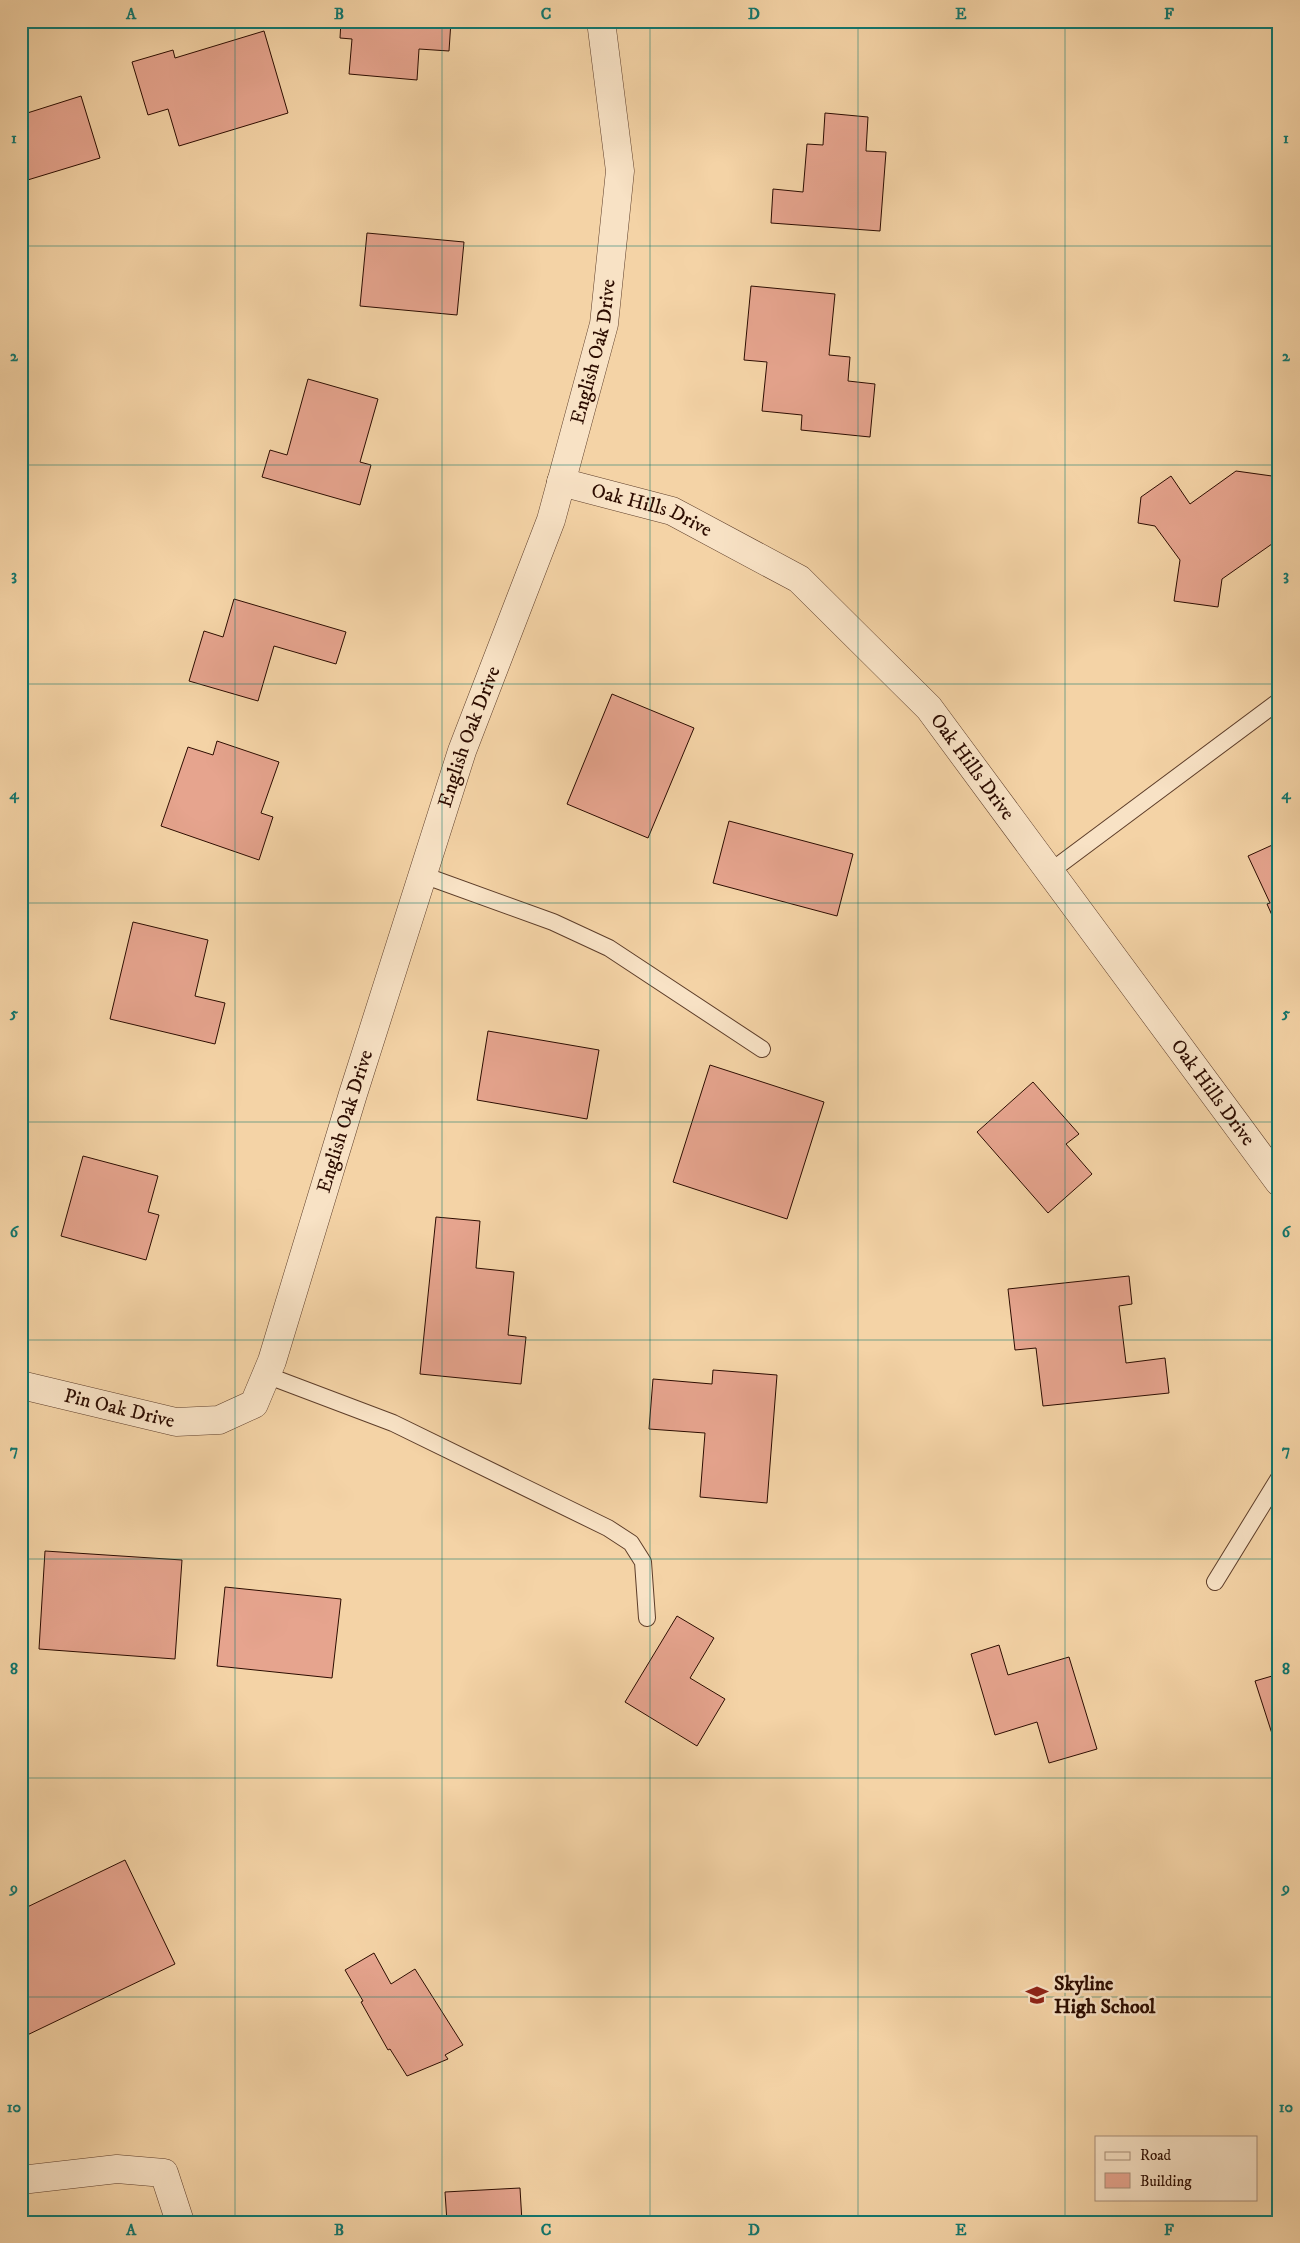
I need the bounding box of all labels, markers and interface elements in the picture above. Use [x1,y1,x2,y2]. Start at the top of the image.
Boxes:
text: A [125,4,137,24]
text: B [334,4,344,24]
text: C [541,4,551,24]
text: D [748,4,760,24]
text: E [955,4,967,24]
text: F [1164,4,1174,24]
text: 1 [11,128,17,148]
text: 1 [1283,128,1289,148]
street label: English Oak Drive [565,278,621,427]
text: 2 [10,346,19,366]
text: 2 [1282,346,1291,366]
street label: Oak Hills Drive [589,478,716,543]
text: 3 [11,565,17,585]
text: 3 [1283,565,1289,585]
street label: English Oak Drive [432,663,506,811]
street label: Oak Hills Drive [925,709,1020,825]
text: 4 [8,784,19,804]
text: 4 [1280,784,1291,804]
text: 5 [9,1003,18,1023]
text: 5 [1281,1003,1290,1023]
street label: Oak Hills Drive [1165,1034,1261,1151]
street label: English Oak Drive [311,1047,379,1196]
text: 6 [10,1222,20,1242]
text: 6 [1282,1222,1292,1242]
street label: Pin Oak Drive [61,1383,177,1434]
text: 7 [10,1440,18,1460]
text: 7 [1282,1440,1290,1460]
text: 8 [10,1659,18,1679]
text: 8 [1282,1659,1290,1679]
text: 9 [9,1878,18,1898]
text: 9 [1281,1878,1290,1898]
place label: Skyline High School [1054,1972,1156,2020]
school or university icon: Skyline High School [1024,1982,1050,2008]
text: 10 [7,2097,22,2117]
text: 10 [1279,2097,1294,2117]
legend [1095,2136,1258,2200]
text: Road [1140,2146,1172,2165]
text: Building [1140,2172,1192,2191]
text: A [125,2220,137,2240]
text: B [334,2220,344,2240]
text: C [541,2220,551,2240]
text: D [748,2220,760,2240]
text: E [955,2220,967,2240]
text: F [1164,2220,1174,2240]

